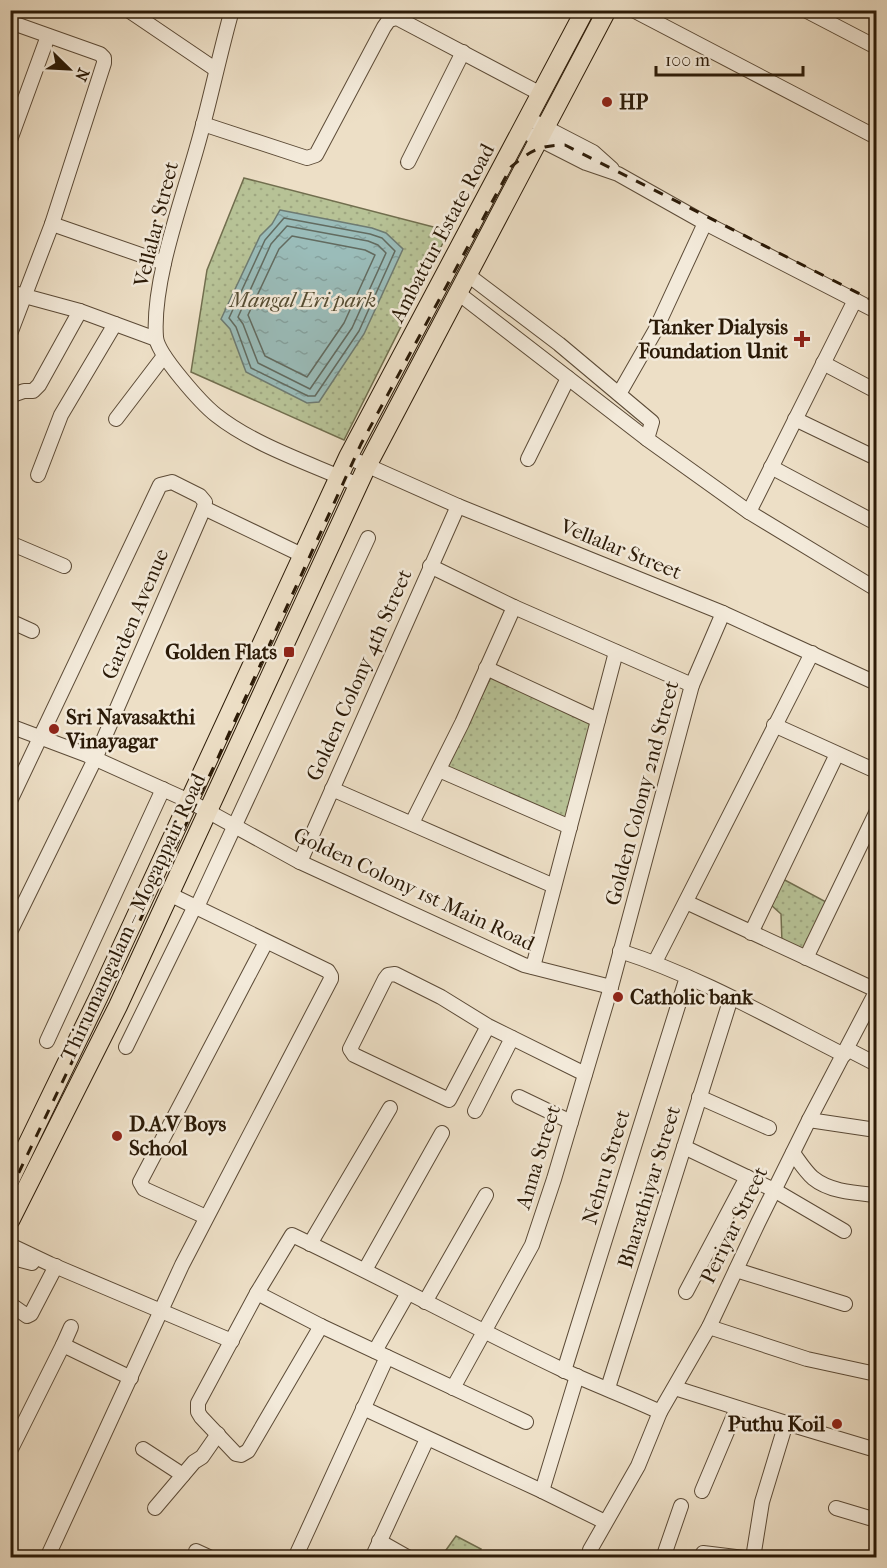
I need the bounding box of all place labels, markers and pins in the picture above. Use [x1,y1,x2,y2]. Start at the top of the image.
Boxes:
place label: HP [619,90,649,114]
marker: HP [600,95,614,109]
place label: Tanker Dialysis Foundation Unit [637,315,788,363]
marker: Tanker Dialysis Foundation Unit [793,330,811,348]
place label: Golden Flats [165,640,277,664]
marker: Golden Flats [282,645,296,659]
place label: Sri Navasakthi Vinayagar [65,705,196,753]
marker: Sri Navasakthi Vinayagar [47,722,61,736]
place label: Catholic bank [630,985,754,1009]
marker: Catholic bank [611,990,625,1004]
place label: D.A.V Boys School [129,1112,227,1160]
marker: D.A.V Boys School [110,1129,124,1143]
place label: Puthu Koil [728,1412,825,1436]
marker: Puthu Koil [830,1417,844,1431]

